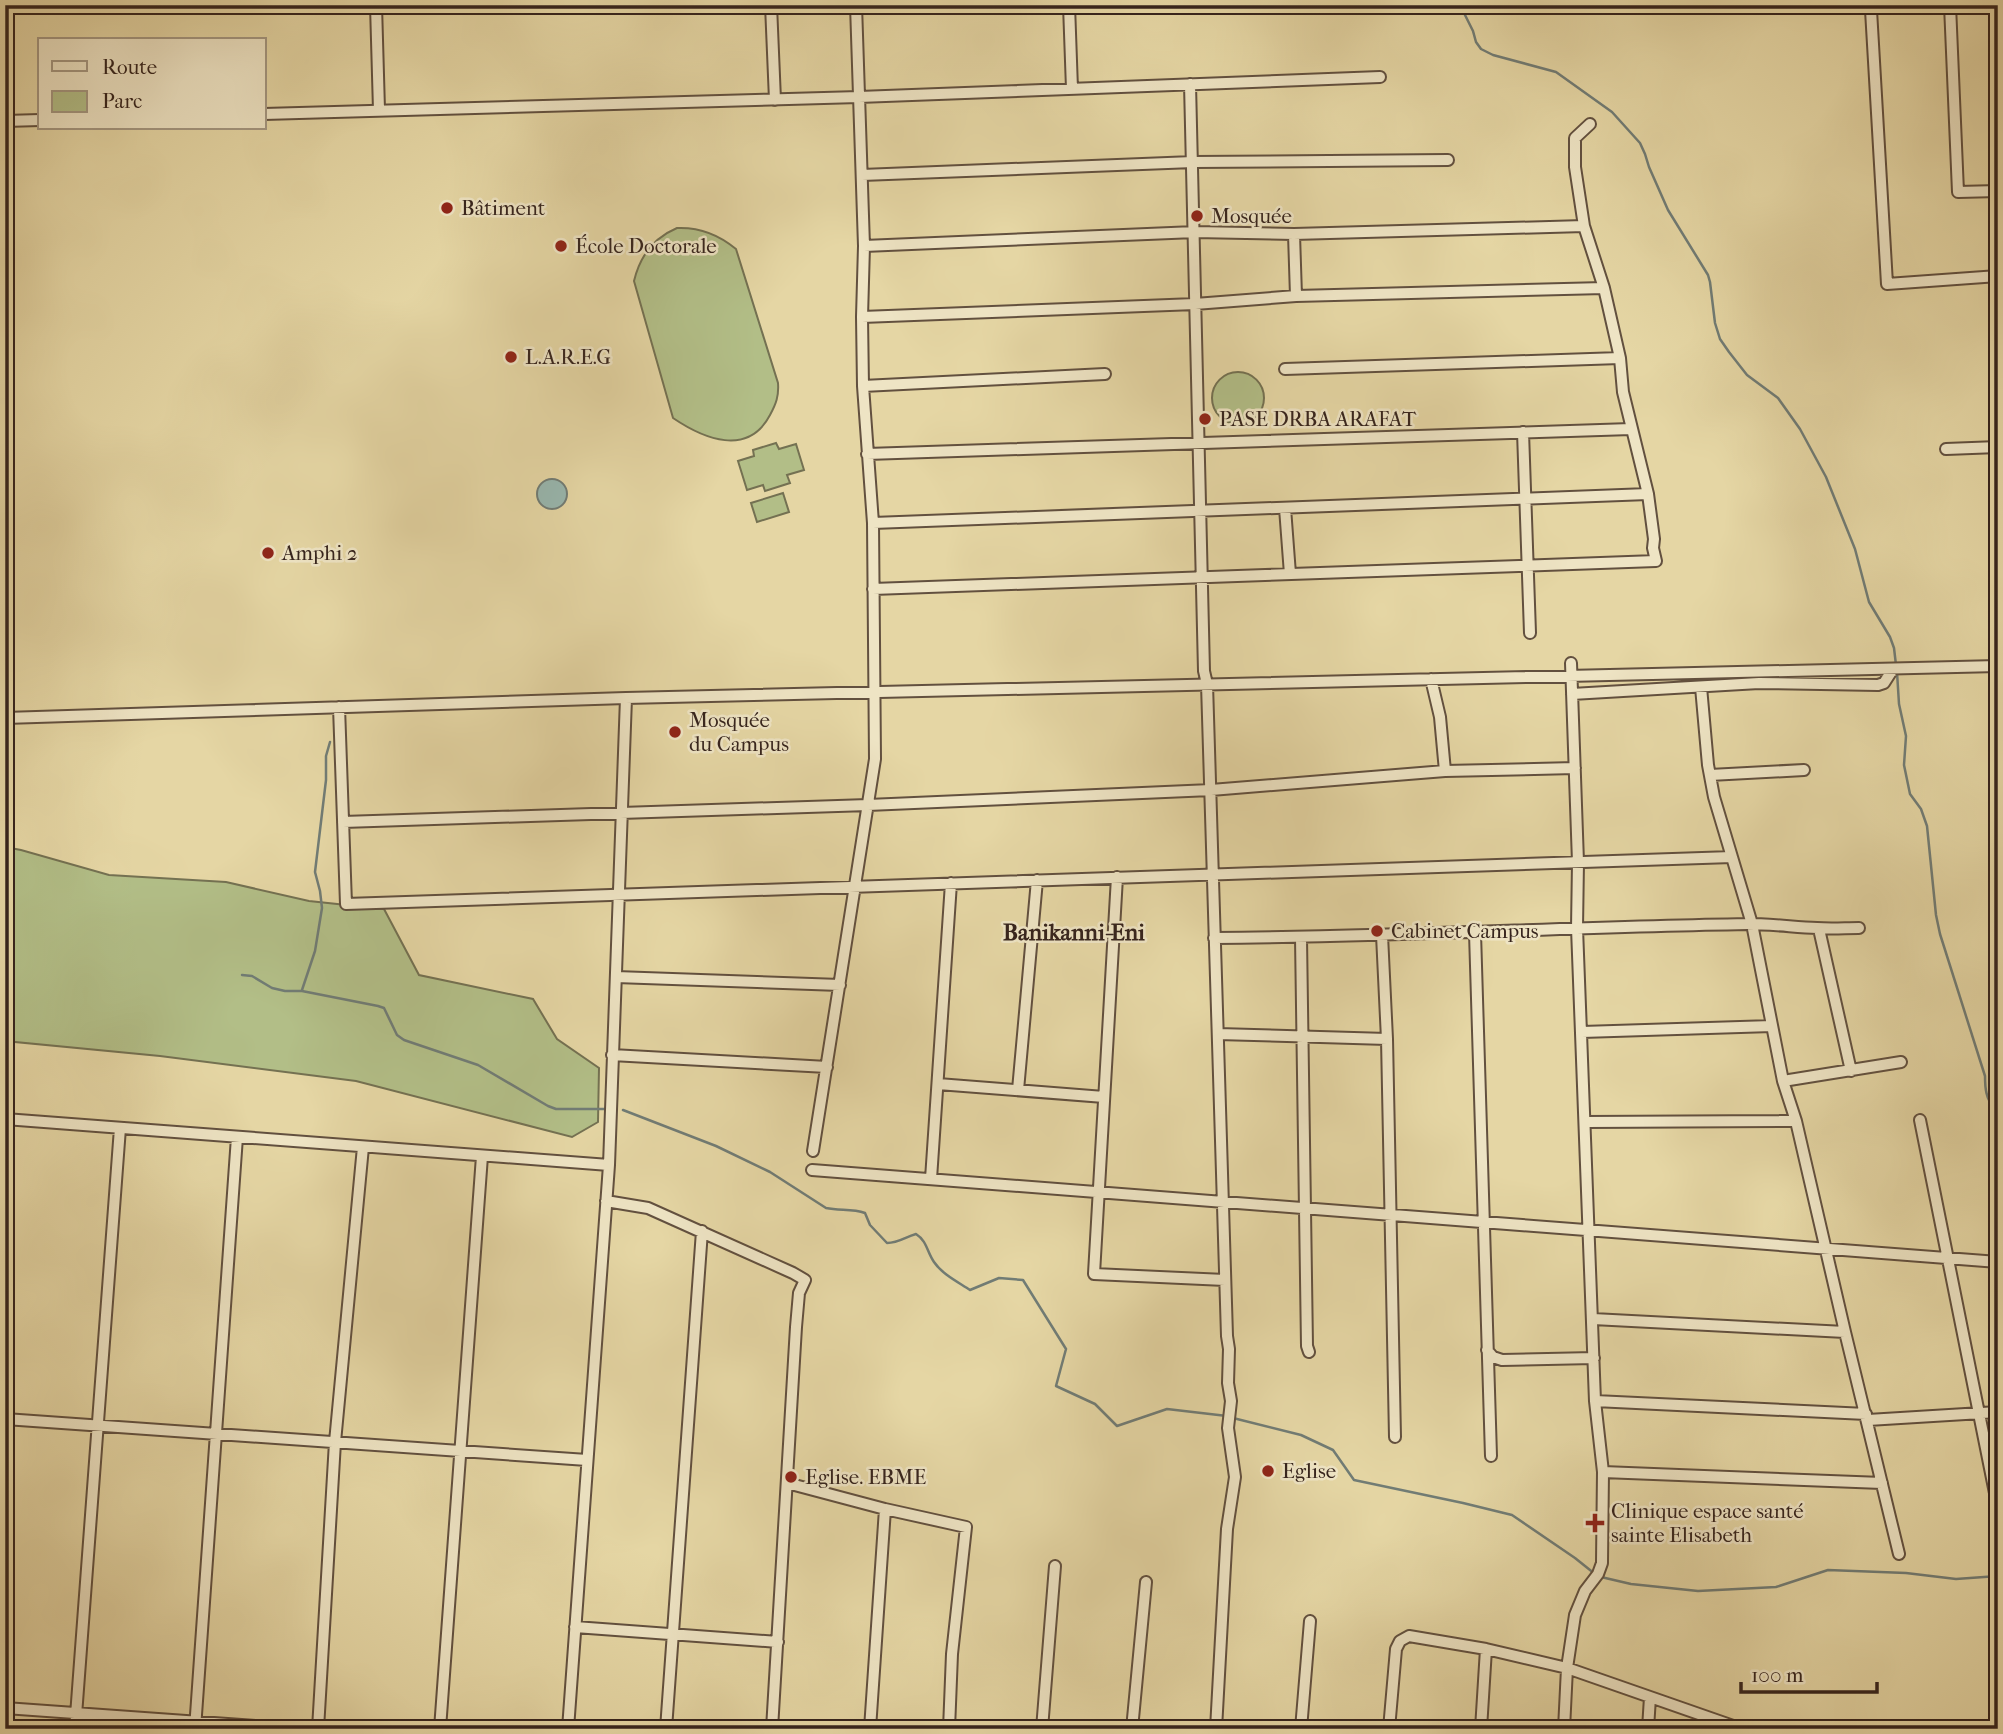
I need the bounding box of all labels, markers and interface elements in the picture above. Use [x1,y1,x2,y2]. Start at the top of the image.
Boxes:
legend [38,38,266,130]
text: Route [102,55,157,79]
text: Parc [102,89,142,113]
place label: Bâtiment [461,196,546,220]
marker: Bâtiment [439,200,455,216]
place label: Mosquée [1211,204,1292,228]
marker: Mosquée [1189,208,1205,224]
place label: École Doctorale [575,234,717,258]
marker: École Doctorale [553,238,569,254]
place label: L.A.R.E.G [525,345,611,369]
marker: L.A.R.E.G [503,349,519,365]
place label: PASE DRBA ARAFAT [1219,407,1417,431]
marker: PASE DRBA ARAFAT [1197,411,1213,427]
place label: Amphi 2 [281,541,358,565]
marker: Amphi 2 [260,545,276,561]
place label: Mosquée du Campus [689,708,789,756]
marker: Mosquée du Campus [667,724,683,740]
district label: Banikanni-Eni [1003,919,1145,946]
place label: Cabinet Campus [1391,919,1539,943]
marker: Cabinet Campus [1369,923,1385,939]
place label: Eglise [1282,1459,1336,1483]
marker: Eglise [1260,1463,1276,1479]
place label: Eglise. EBME [805,1465,926,1489]
marker: Eglise. EBME [783,1469,799,1485]
place label: Clinique espace santé sainte Elisabeth [1611,1499,1804,1547]
marker: Clinique espace santé sainte Elisabeth [1585,1513,1605,1533]
scale bar [1741,1650,1877,1694]
text: 100 m [1751,1663,1804,1687]

